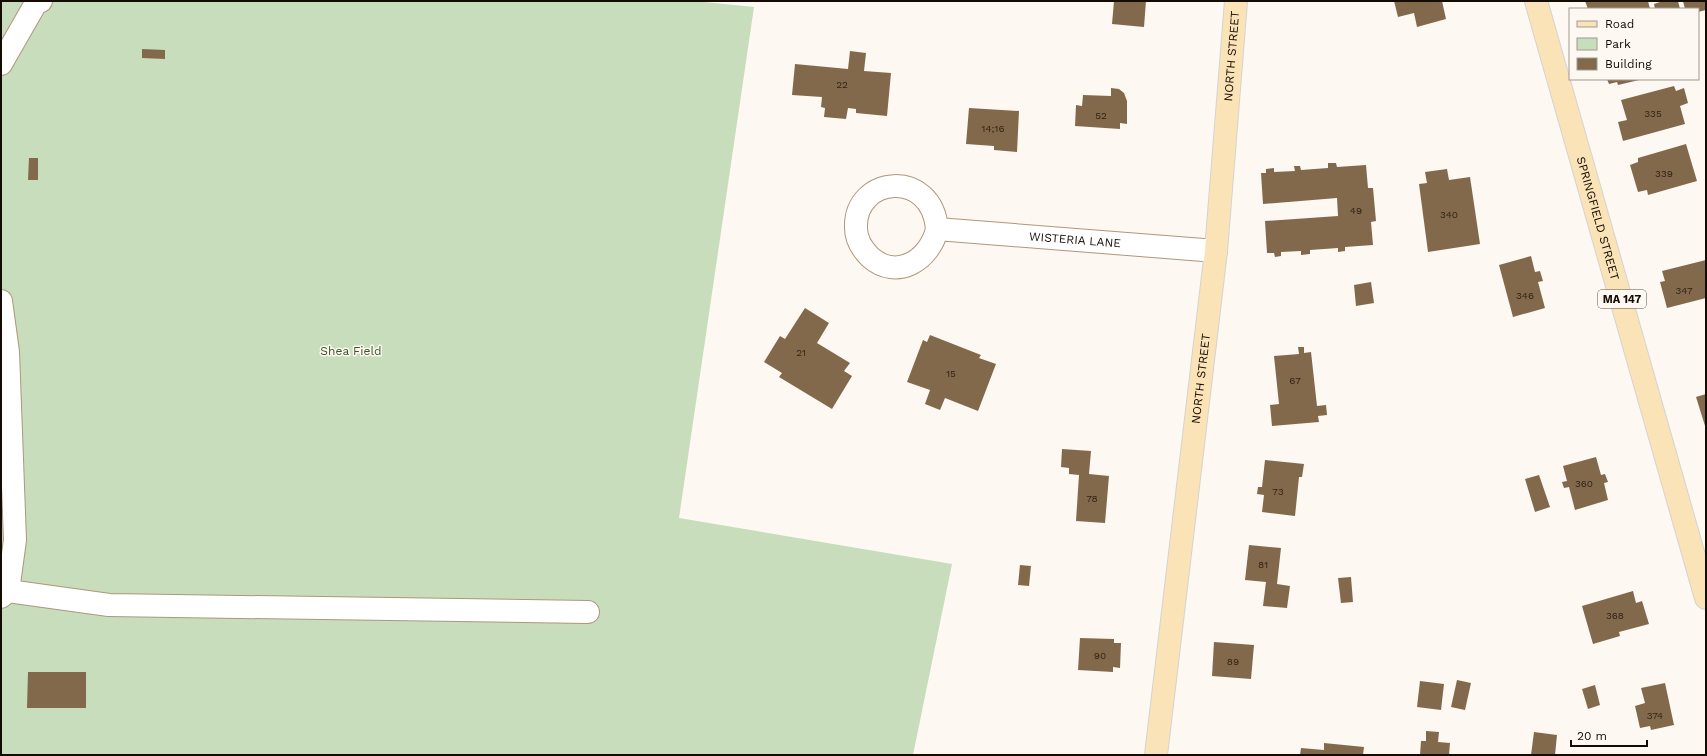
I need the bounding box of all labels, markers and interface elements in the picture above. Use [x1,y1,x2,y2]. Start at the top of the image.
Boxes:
legend [1569,8,1699,80]
street label: NORTH STREET [1221,10,1242,102]
text: Road [1605,17,1634,31]
text: Park [1605,37,1631,51]
text: Building [1605,57,1652,71]
house number: 22 [836,79,848,90]
house number: 335 [1644,108,1662,119]
house number: 52 [1095,110,1107,121]
house number: 14;16 [982,123,1004,134]
street label: SPRINGFIELD STREET [1574,155,1622,282]
house number: 339 [1655,168,1673,179]
house number: 49 [1350,205,1362,216]
house number: 340 [1440,209,1458,220]
street label: WISTERIA LANE [1029,229,1122,251]
house number: 347 [1675,285,1693,296]
house number: 346 [1516,290,1534,301]
road number: MA 147 [1598,290,1646,308]
street label: NORTH STREET [1188,333,1213,425]
park label: Shea Field [320,344,382,358]
house number: 21 [796,347,806,358]
house number: 15 [946,368,956,379]
house number: 67 [1289,375,1301,386]
house number: 360 [1575,478,1593,489]
house number: 73 [1272,486,1284,497]
house number: 78 [1086,493,1098,504]
house number: 81 [1258,559,1268,570]
house number: 368 [1606,610,1624,621]
house number: 90 [1094,650,1106,661]
house number: 89 [1227,656,1239,667]
house number: 374 [1647,710,1663,721]
scale bar [1571,722,1647,748]
text: 20 m [1577,729,1607,743]

